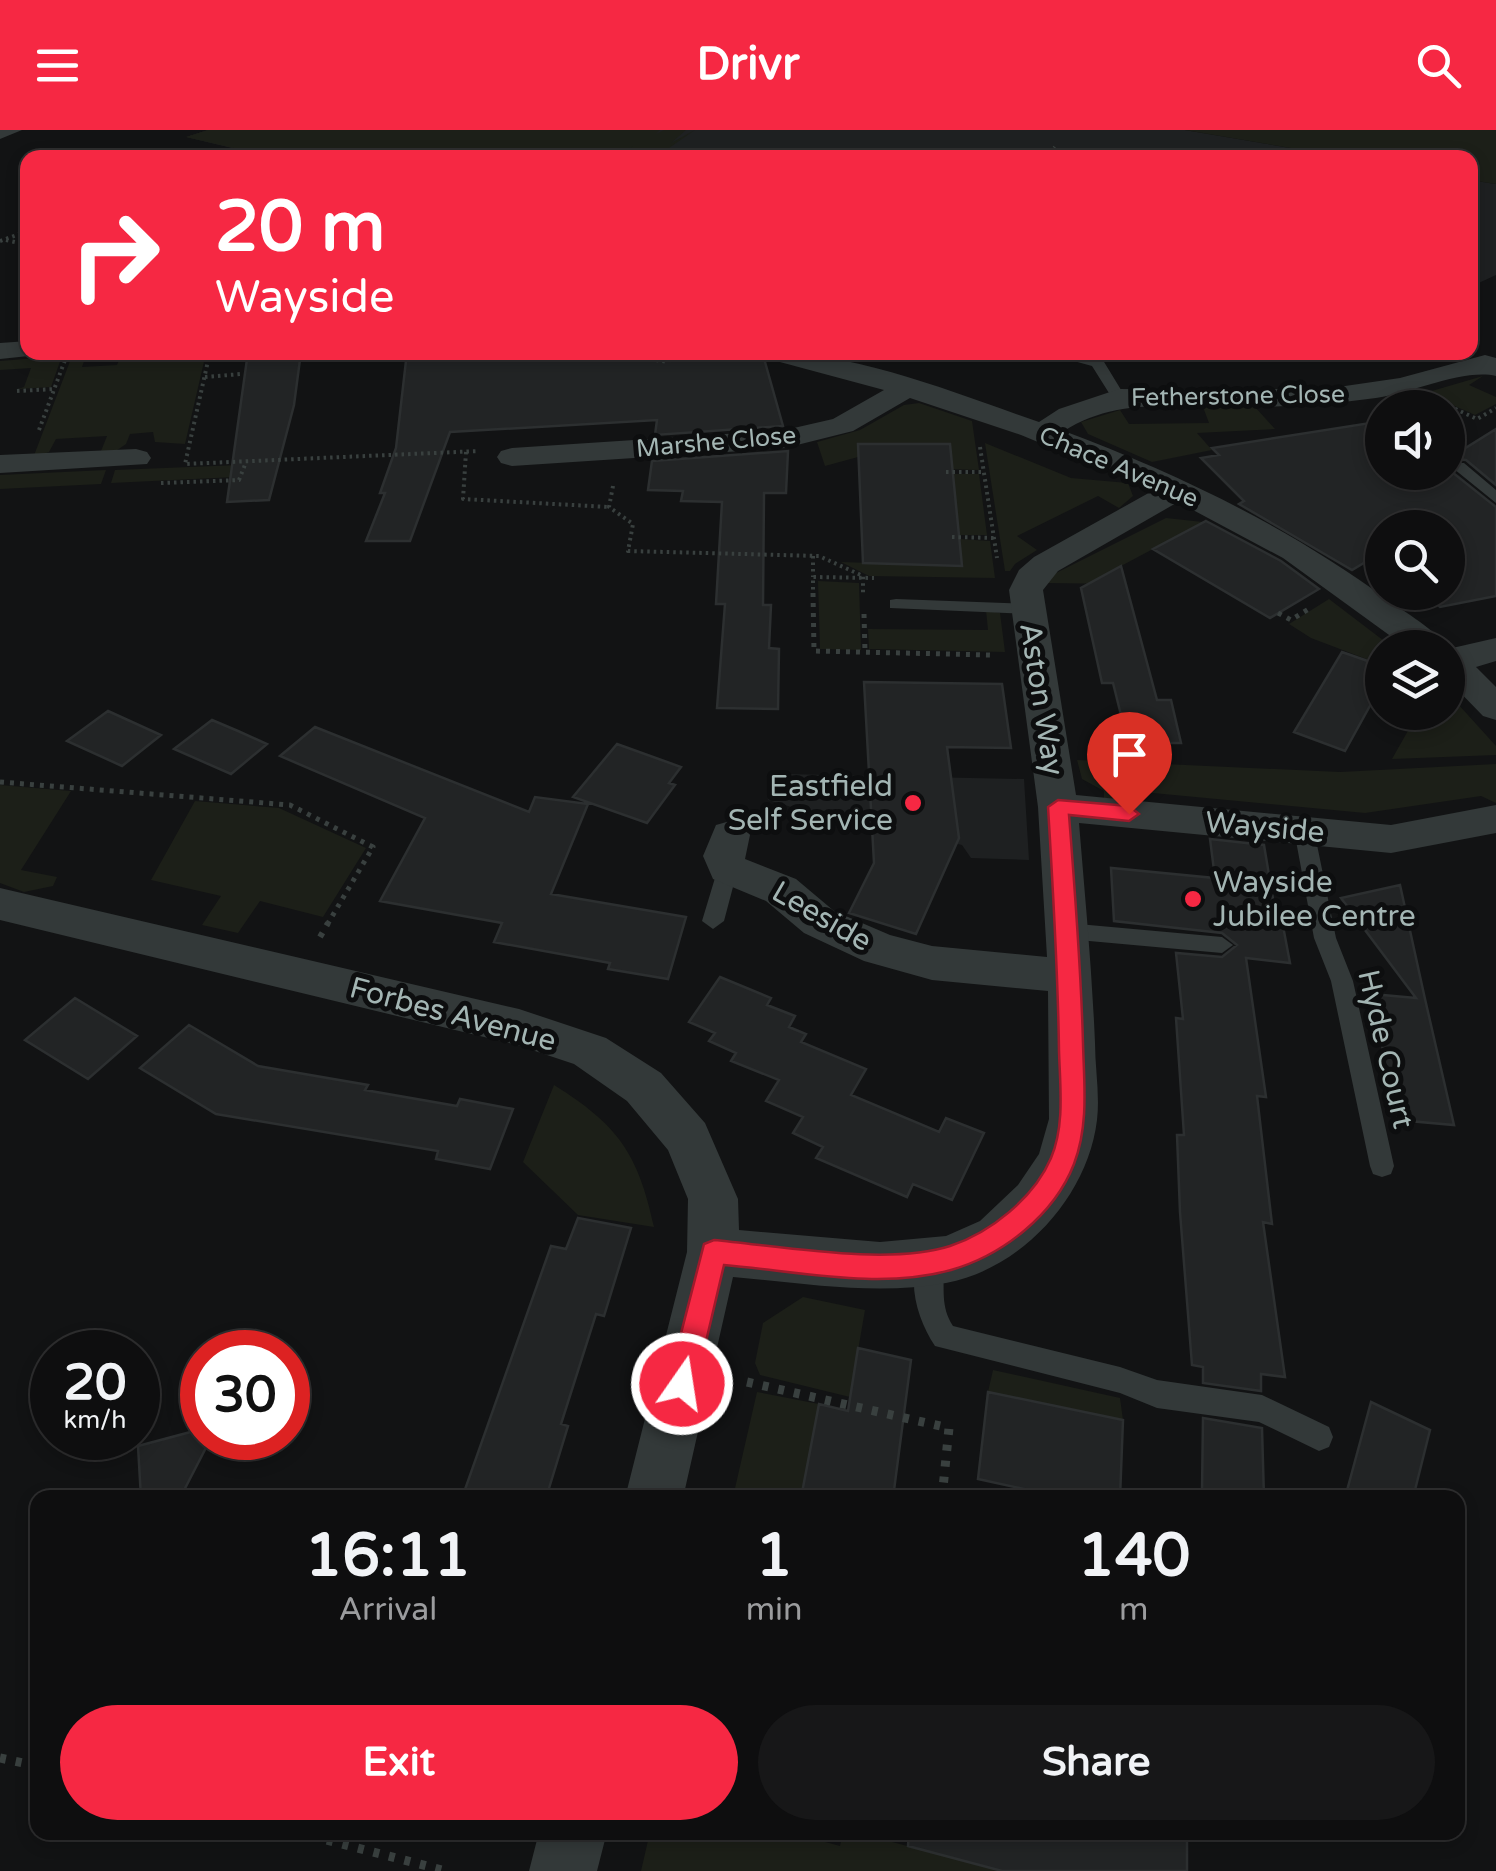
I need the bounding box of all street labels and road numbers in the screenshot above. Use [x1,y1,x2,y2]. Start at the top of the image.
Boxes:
street label: Fetherstone Close [1131,379,1345,413]
street label: Marshe Close [635,420,797,464]
street label: Chace Avenue [1034,420,1203,514]
street label: Aston Way [1011,620,1072,778]
street label: Wayside [1204,804,1326,851]
street label: Leeside [765,873,878,960]
street label: Hyde Court [1349,966,1422,1132]
street label: Forbes Avenue [346,969,560,1060]

